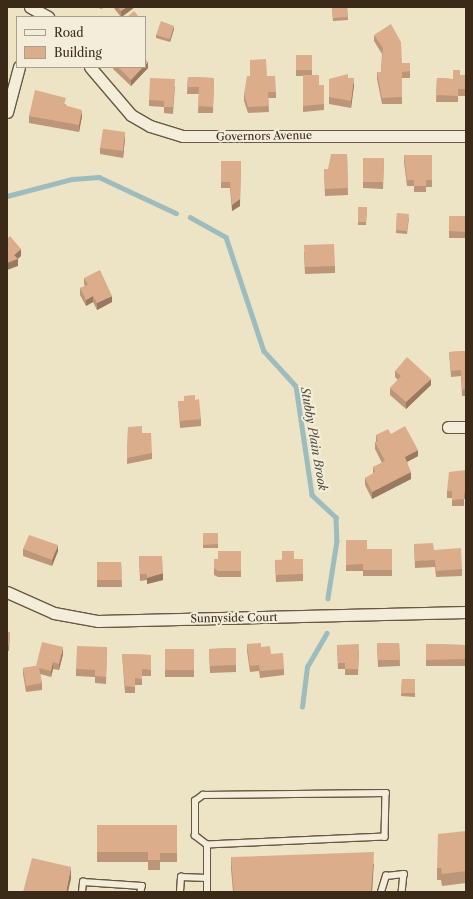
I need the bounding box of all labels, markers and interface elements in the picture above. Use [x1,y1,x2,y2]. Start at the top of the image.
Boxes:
legend [16,16,146,68]
text: Road [54,25,84,40]
text: Building [54,45,102,60]
street label: Governors Avenue [215,129,313,143]
water label: Stubby Plain Brook [298,386,330,492]
street label: Sunnyside Court [190,611,278,625]

